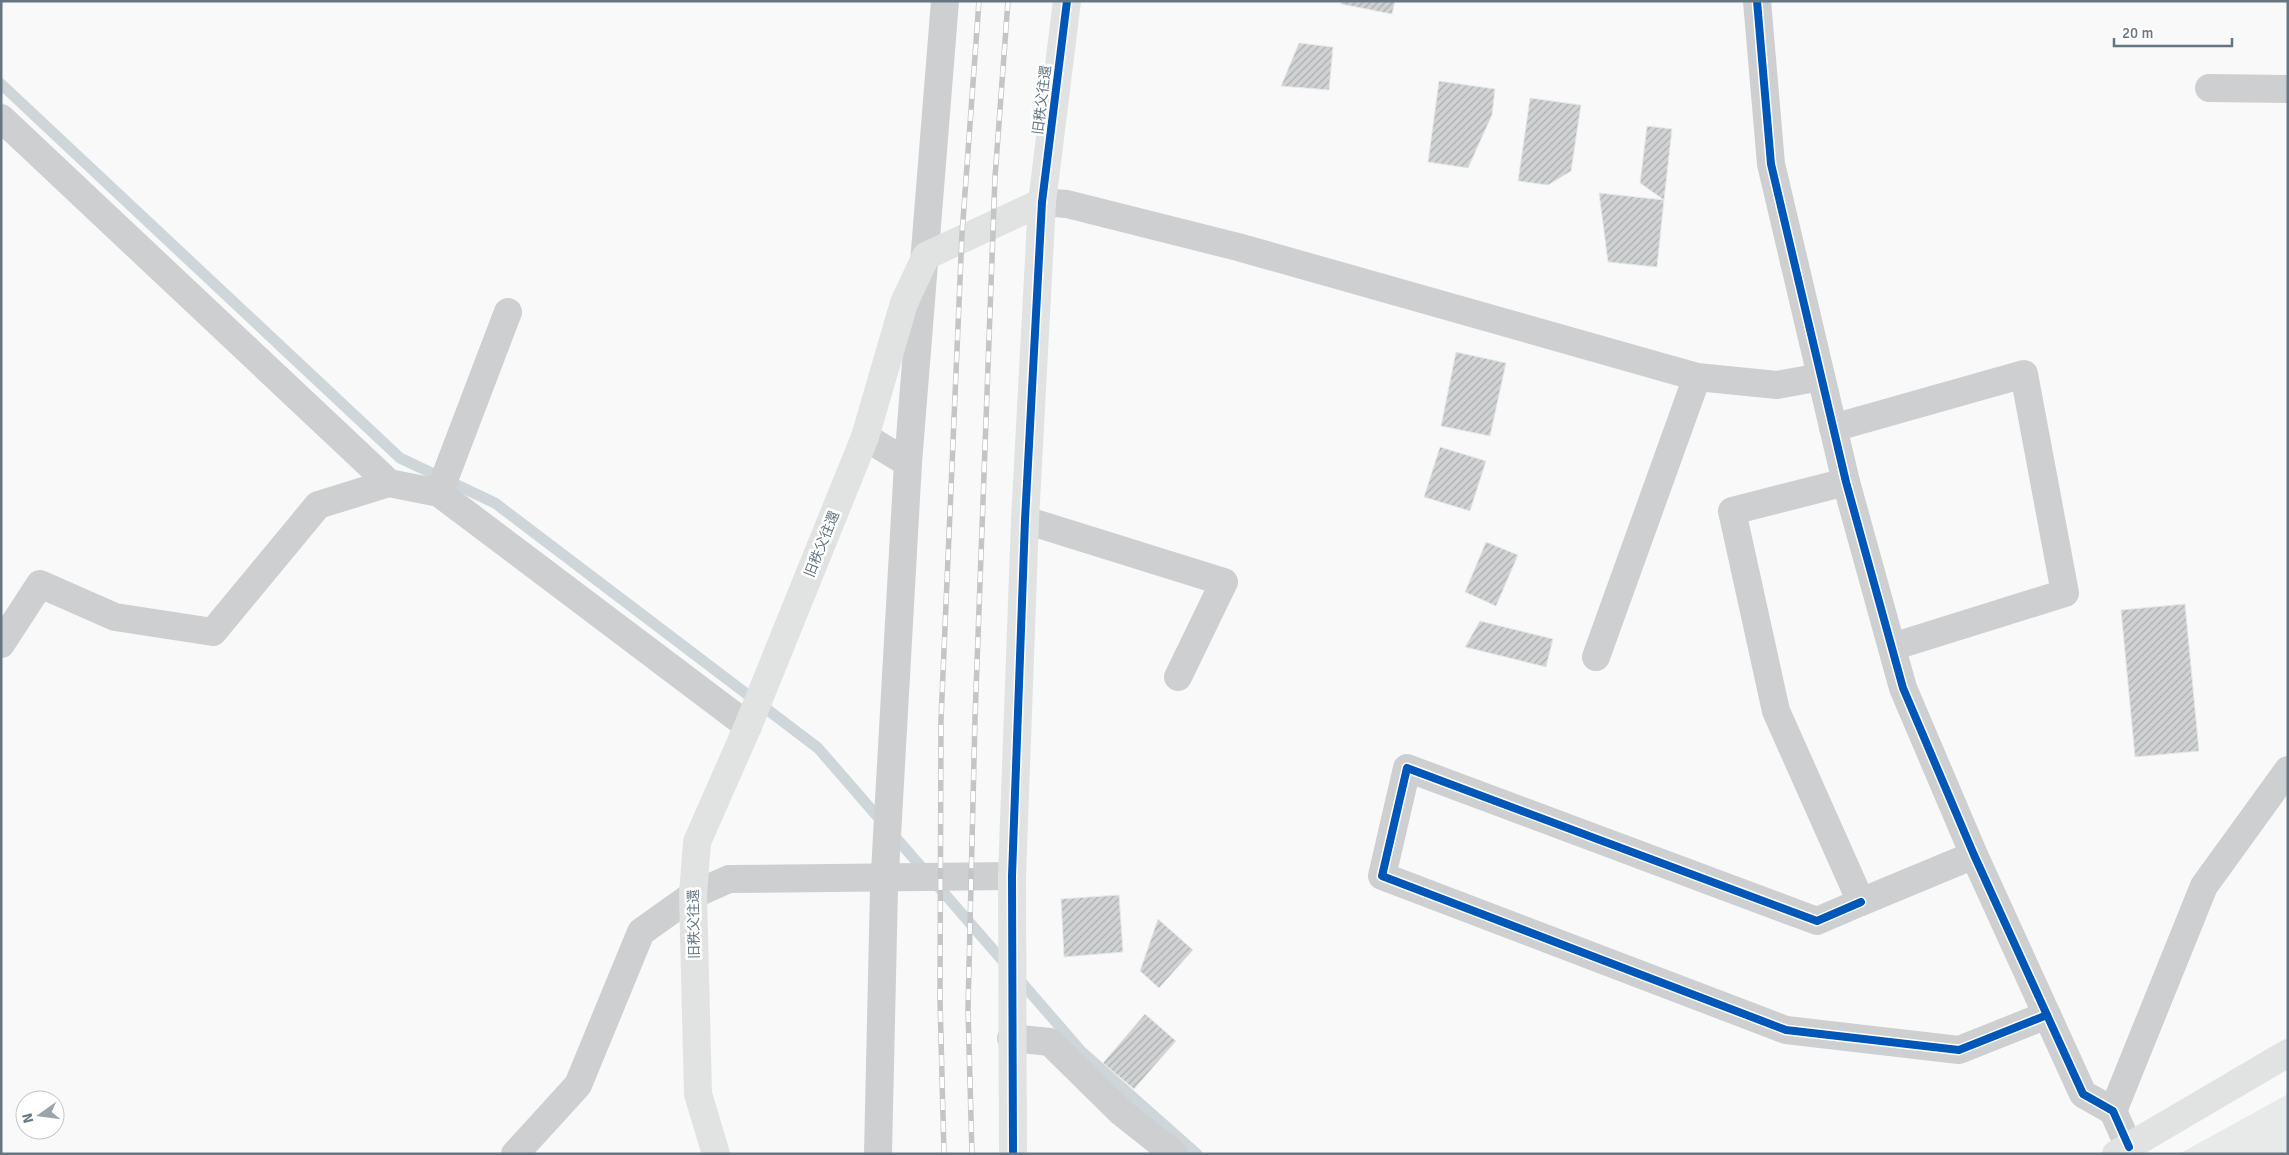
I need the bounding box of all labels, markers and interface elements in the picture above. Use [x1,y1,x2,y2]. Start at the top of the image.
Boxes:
scale bar [2114,15,2232,47]
text: 20 m [2122,24,2153,42]
street label: 旧秩父往還 [1029,64,1055,136]
street label: 旧秩父往還 [801,508,843,580]
street label: 旧秩父往還 [685,889,703,959]
north arrow [15,1090,65,1140]
text: N [18,1111,37,1125]

